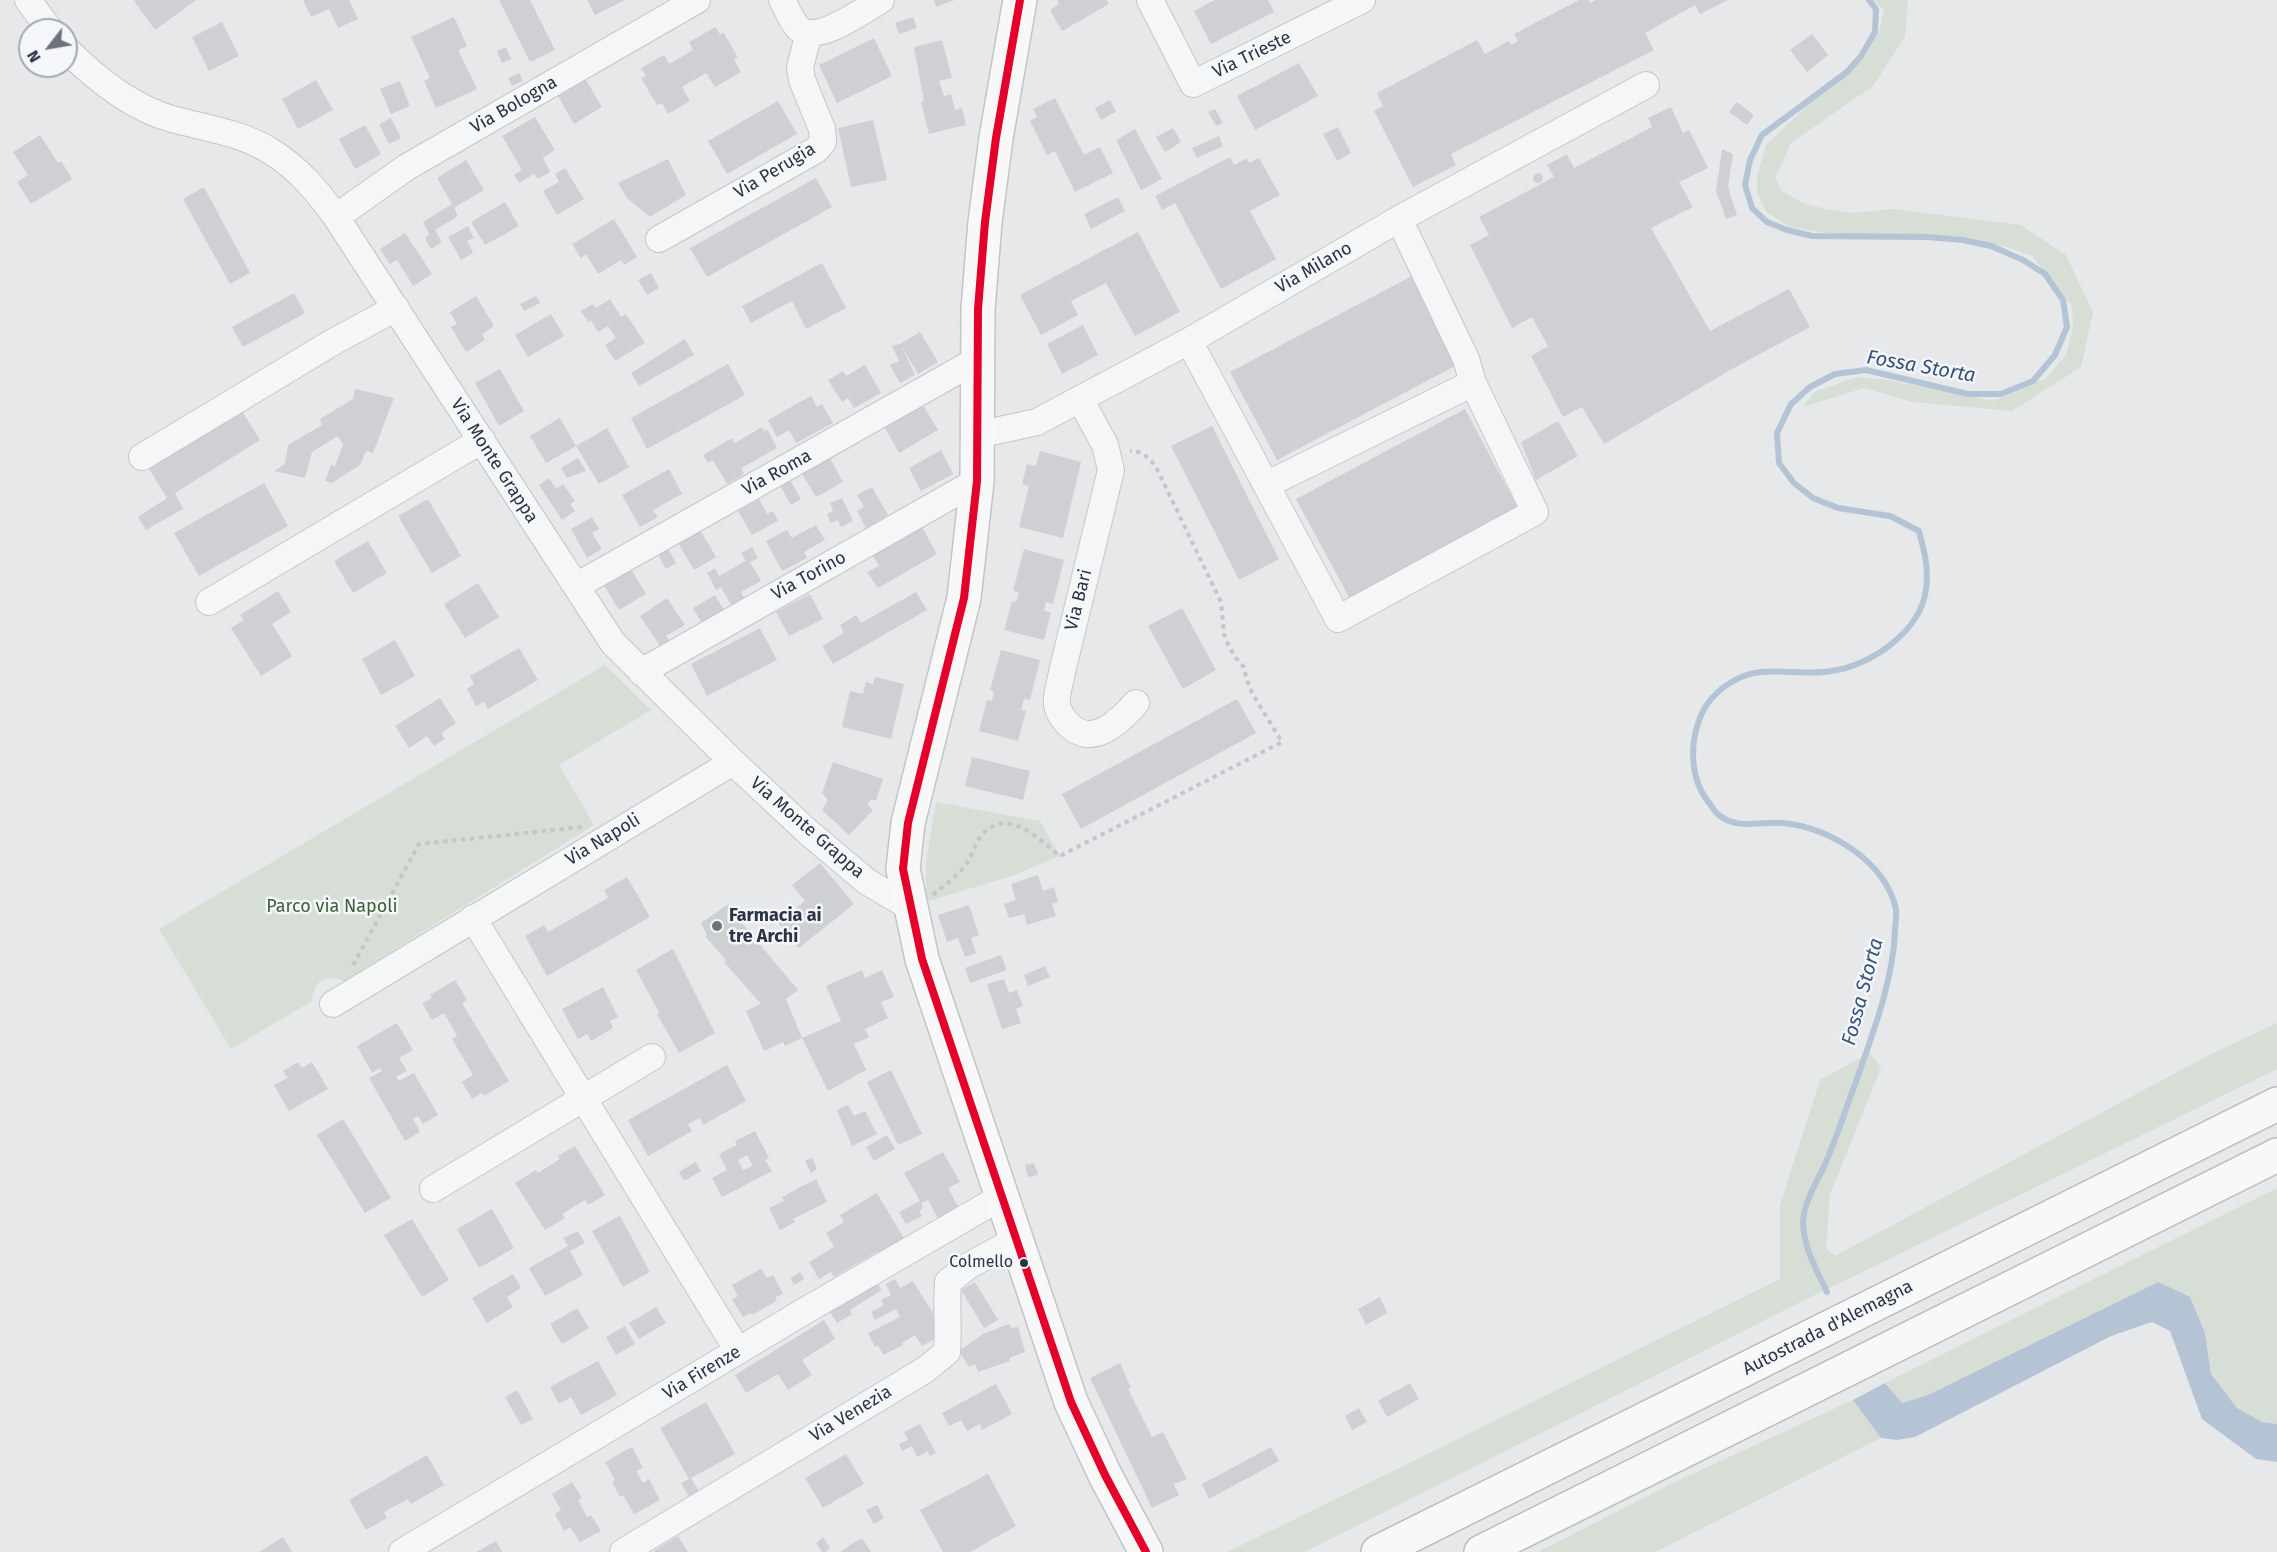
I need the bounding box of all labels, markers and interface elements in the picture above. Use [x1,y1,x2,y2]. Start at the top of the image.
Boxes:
north arrow [18,18,78,78]
street label: Via Trieste [1209,27,1295,83]
text: N [23,47,45,66]
street label: Via Bologna [467,72,561,138]
street label: Via Perugia [730,138,820,204]
street label: Via Milano [1272,237,1356,299]
water label: Fossa Storta [1865,346,1977,388]
street label: Via Monte Grappa [446,395,542,527]
street label: Via Roma [739,445,815,501]
street label: Via Torino [768,547,850,605]
street label: Via Bari [1061,567,1097,633]
street label: Via Monte Grappa [746,773,868,883]
street label: Via Napoli [562,809,644,871]
park label: Parco via Napoli [266,896,398,918]
place label: Farmacia ai tre Archi [729,905,822,948]
marker: Farmacia ai tre Archi [710,919,724,933]
water label: Fossa Storta [1837,936,1889,1048]
place label: Colmello [949,1253,1013,1273]
marker: Colmello [1018,1257,1030,1269]
street label: Autostrada d'Alemagna [1739,1276,1917,1380]
street label: Via Firenze [659,1341,745,1405]
street label: Via Venezia [806,1381,896,1447]

